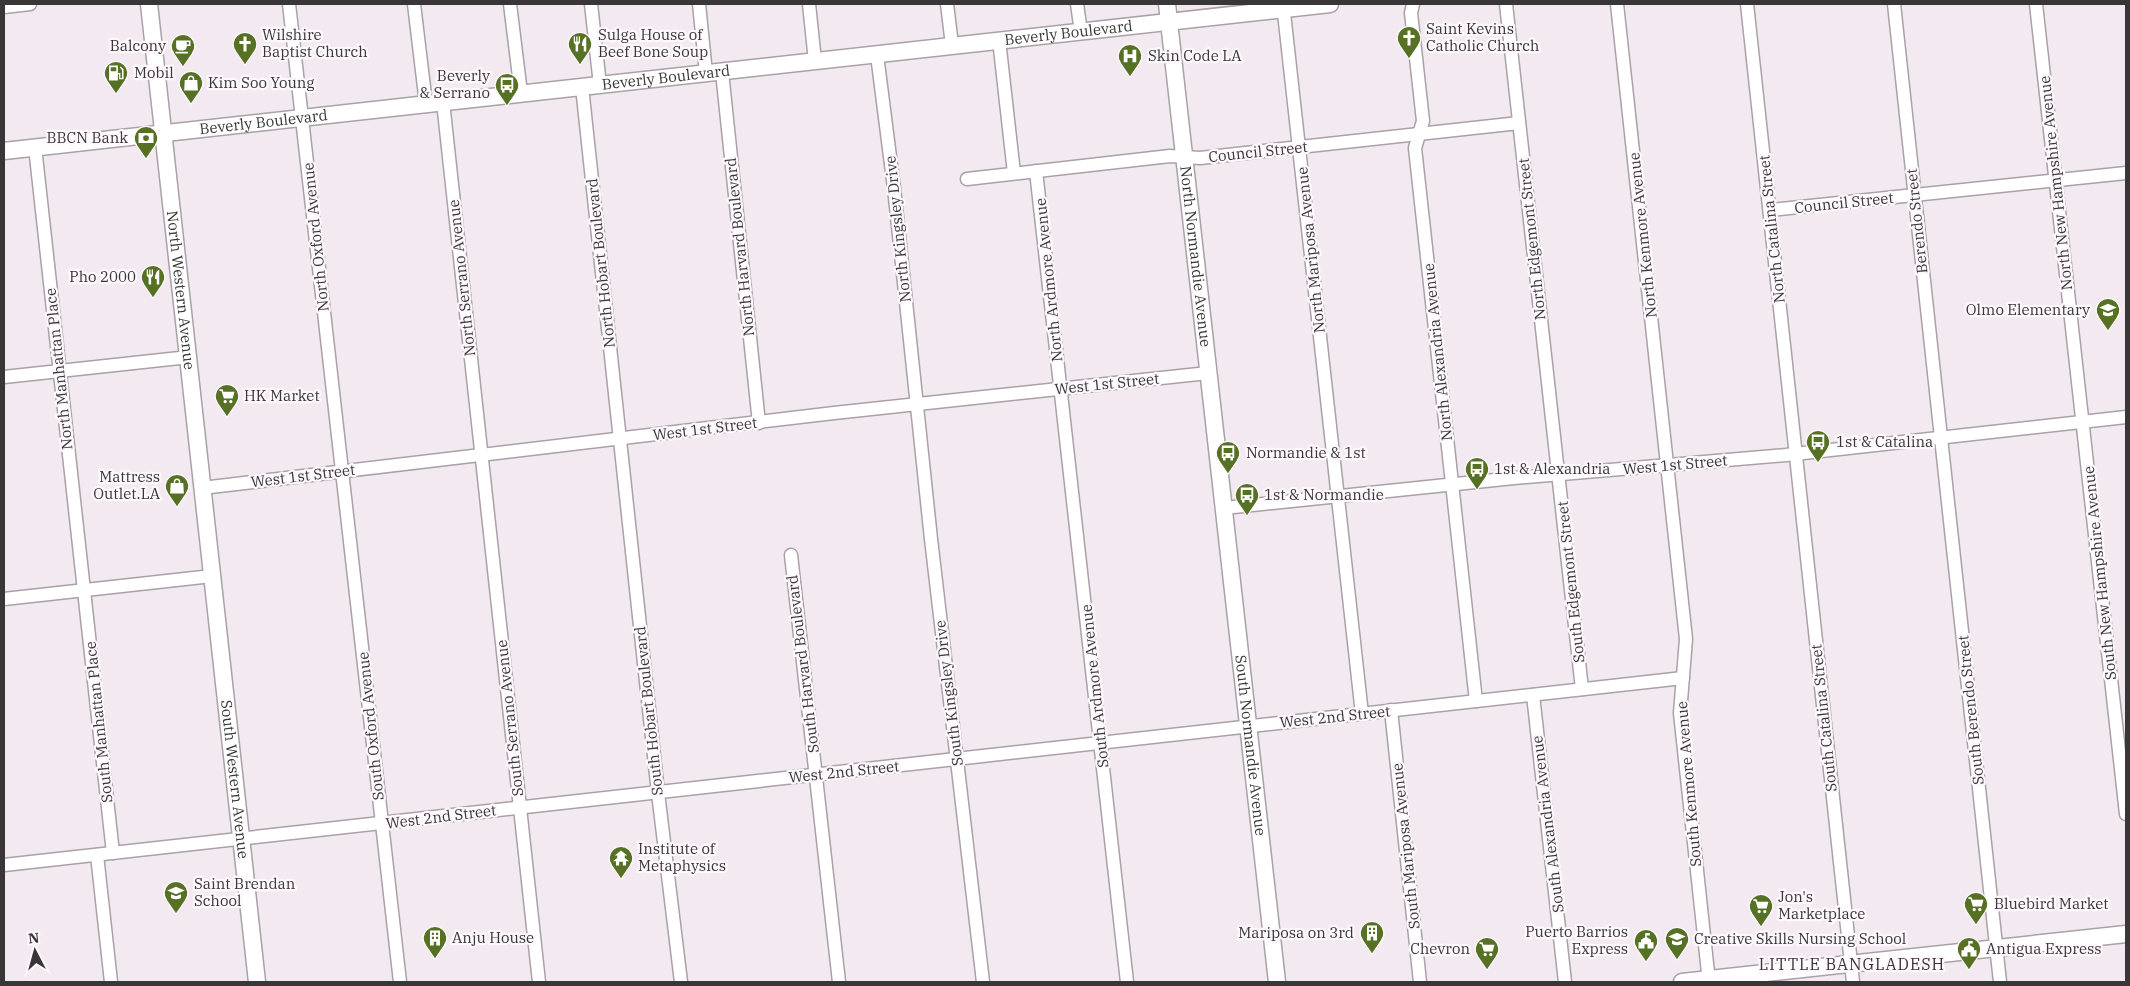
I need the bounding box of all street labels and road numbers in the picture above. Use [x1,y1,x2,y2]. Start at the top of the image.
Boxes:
street label: Beverly Boulevard [1003,16,1134,49]
street label: Beverly Boulevard [601,61,731,94]
street label: North New Hampshire Avenue [2035,75,2076,291]
street label: Beverly Boulevard [198,105,328,138]
street label: Council Street [1207,137,1308,166]
street label: North Kenmore Avenue [1624,151,1661,319]
street label: North Catalina Street [1754,154,1789,304]
street label: North Kingsley Drive [880,155,915,303]
street label: North Harvard Boulevard [721,157,758,337]
street label: North Edgemont Street [1514,157,1549,321]
street label: North Oxford Avenue [298,162,333,312]
street label: North Normandie Avenue [1176,165,1215,348]
street label: North Mariposa Avenue [1292,166,1329,334]
street label: Berendo Street [1902,168,1931,275]
street label: North Hobart Boulevard [582,177,619,349]
street label: Council Street [1793,188,1894,217]
street label: North Ardmore Avenue [1030,197,1067,363]
street label: North Serrano Avenue [444,199,479,357]
street label: North Western Avenue [163,210,199,371]
street label: North Alexandria Avenue [1419,262,1456,442]
street label: North Manhattan Place [41,287,76,451]
street label: West 1st Street [1054,369,1160,398]
street label: West 1st Street [652,413,758,444]
street label: West 1st Street [1622,450,1728,479]
street label: West 1st Street [250,460,356,491]
street label: South New Hampshire Avenue [2079,465,2120,681]
street label: South Edgemont Street [1553,500,1588,664]
street label: South Harvard Boulevard [782,574,823,754]
street label: South Ardmore Avenue [1076,603,1113,769]
street label: South Kingsley Drive [930,619,967,767]
street label: South Hobart Boulevard [630,626,667,797]
street label: South Berendo Street [1953,634,1988,786]
street label: South Serrano Avenue [492,639,527,797]
street label: South Manhattan Place [81,640,116,804]
street label: South Catalina Street [1806,643,1841,793]
street label: South Oxford Avenue [353,651,388,801]
street label: South Normandie Avenue [1231,654,1270,837]
street label: South Western Avenue [217,699,253,860]
street label: South Kenmore Avenue [1672,700,1705,868]
street label: West 2nd Street [1279,701,1391,732]
street label: South Alexandria Avenue [1527,734,1568,914]
street label: West 2nd Street [788,756,900,787]
street label: South Mariposa Avenue [1387,762,1424,930]
street label: West 2nd Street [385,800,497,833]

